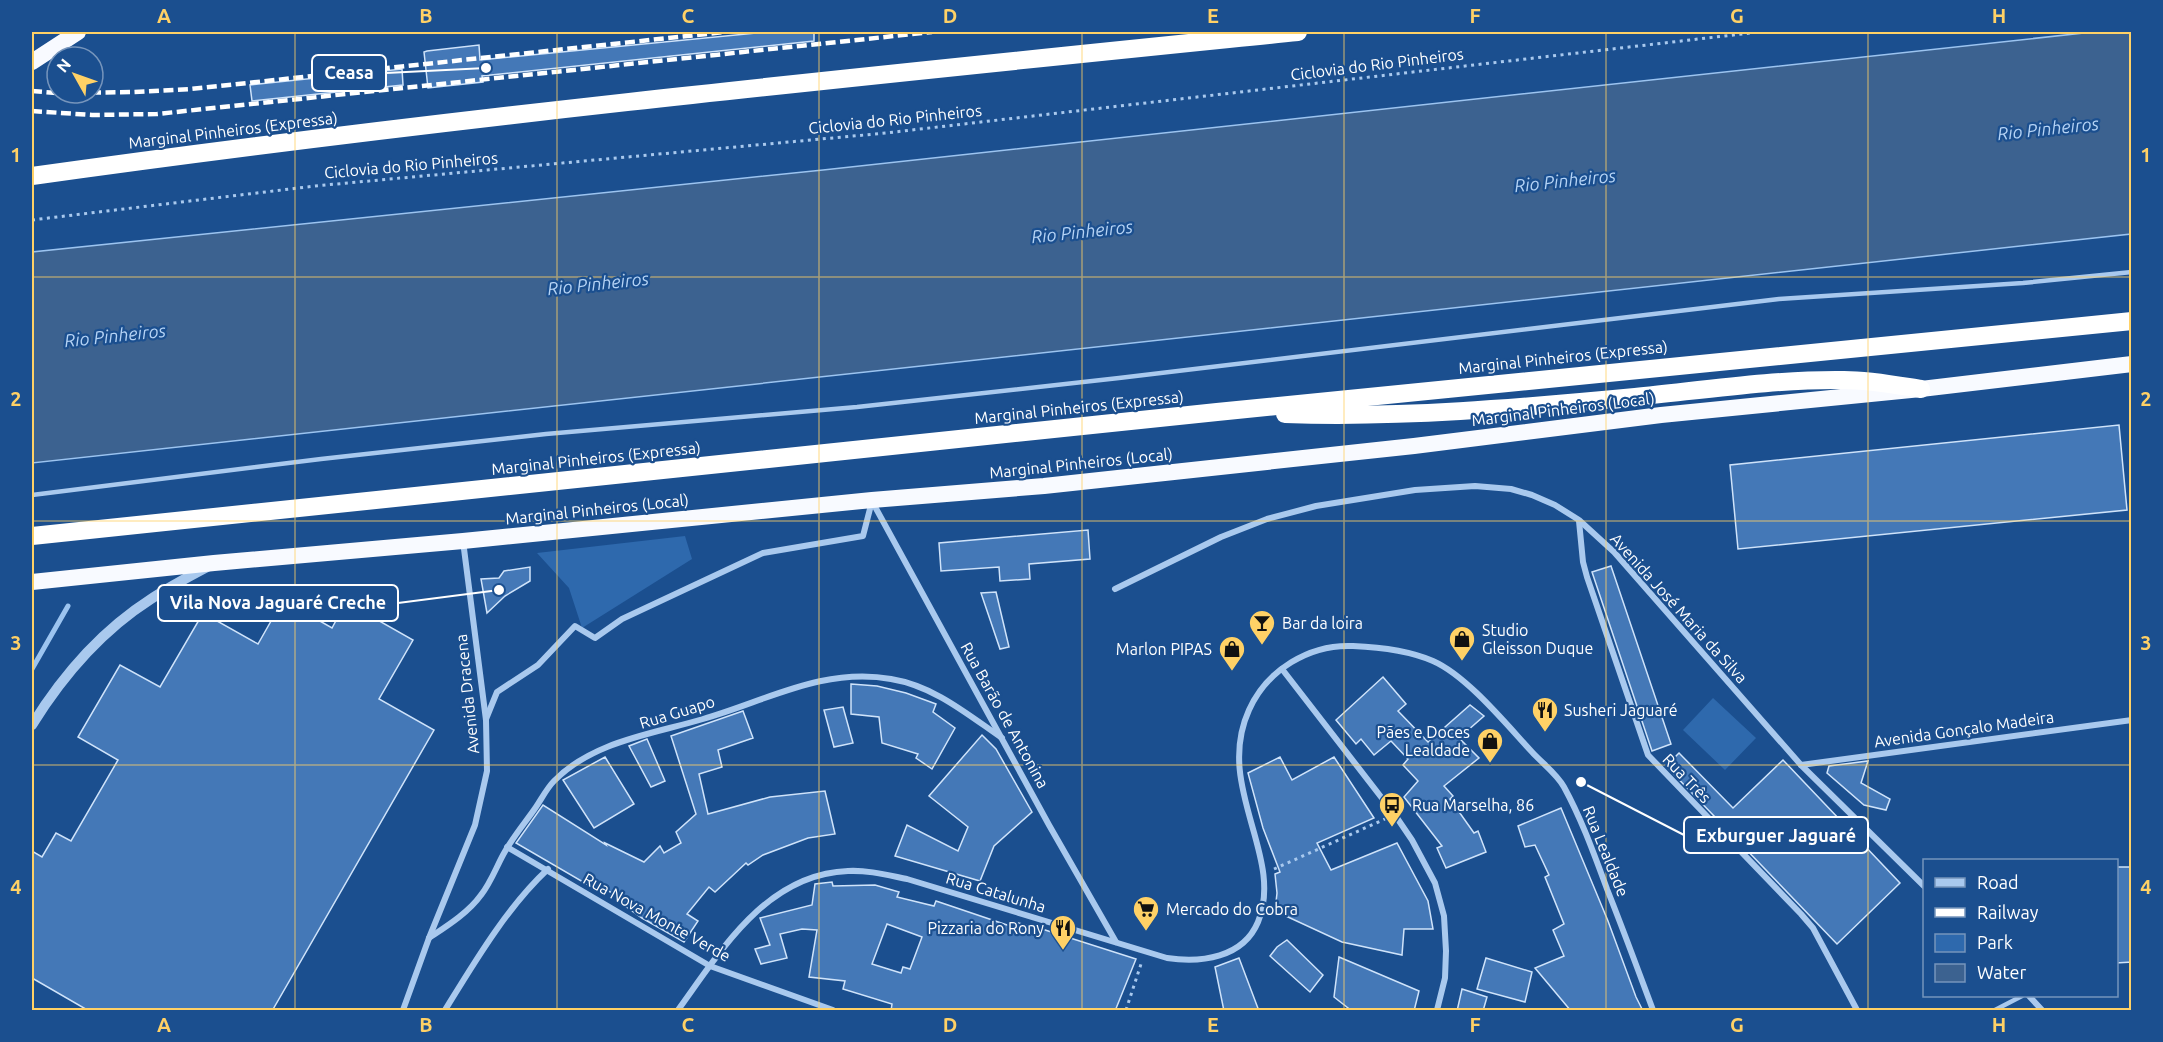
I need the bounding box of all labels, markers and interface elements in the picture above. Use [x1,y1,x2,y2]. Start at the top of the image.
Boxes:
text: A [157,4,171,27]
text: B [419,4,433,27]
text: C [682,4,695,27]
text: D [943,4,957,27]
text: E [1207,4,1219,27]
text: F [1469,4,1481,27]
text: G [1730,4,1744,27]
text: H [1992,4,2006,27]
street label: Ciclovia do Rio Pinheiros [1289,44,1465,84]
north arrow [45,45,105,105]
text: N [53,55,74,76]
callout: Ceasa [312,55,386,91]
text: Ceasa [324,62,374,82]
street label: Ciclovia do Rio Pinheiros [807,101,983,137]
street label: Marginal Pinheiros (Expressa) [127,108,339,153]
water label: Rio Pinheiros [1996,113,2100,143]
text: 1 [10,143,22,166]
text: 1 [2140,143,2152,166]
street label: Ciclovia do Rio Pinheiros [323,148,499,182]
water label: Rio Pinheiros [1513,165,1617,195]
water label: Rio Pinheiros [1030,216,1134,246]
water label: Rio Pinheiros [546,268,650,298]
water label: Rio Pinheiros [63,320,167,350]
street label: Marginal Pinheiros (Expressa) [1457,337,1669,378]
text: 2 [10,387,22,410]
street label: Marginal Pinheiros (Expressa) [973,387,1185,428]
text: 2 [2140,387,2152,410]
street label: Marginal Pinheiros (Local) [1470,389,1656,430]
street label: Marginal Pinheiros (Expressa) [490,438,702,479]
street label: Marginal Pinheiros (Local) [988,444,1174,483]
street label: Marginal Pinheiros (Local) [504,490,690,529]
street label: Avenida José Maria da Silva [1607,529,1751,687]
callout: Vila Nova Jaguaré Creche [158,585,398,621]
text: Vila Nova Jaguaré Creche [170,592,386,612]
bar icon: Bar da loira [1247,608,1277,646]
place label: Bar da loira [1282,614,1363,632]
place label: Studio Gleisson Duque [1482,621,1593,657]
shop icon: Studio Gleisson Duque [1447,624,1477,662]
text: 3 [10,631,22,654]
text: 3 [2140,631,2152,654]
street label: Avenida Dracena [452,633,482,755]
shop icon: Marlon PIPAS [1217,634,1247,672]
street label: Rua Barão de Antonina [957,639,1053,791]
place label: Marlon PIPAS [1116,640,1212,658]
street label: Rua Guapo [637,692,717,732]
restaurant icon: Susheri Jaguaré [1530,695,1560,733]
place label: Susheri Jaguaré [1564,701,1678,719]
street label: Avenida Gonçalo Madeira [1873,707,2055,751]
place label: Pães e Doces Lealdade [1377,723,1470,759]
shop icon: Pães e Doces Lealdade [1475,726,1505,764]
street label: Rua Três [1659,750,1715,806]
bus stop icon: Rua Marselha, 86 [1377,790,1407,828]
place label: Rua Marselha, 86 [1412,796,1534,814]
street label: Rua Lealdade [1580,803,1632,899]
callout: Exburguer Jaguaré [1684,817,1868,853]
text: Exburguer Jaguaré [1696,825,1856,845]
legend [1923,859,2118,997]
street label: Rua Catalunha [944,868,1048,916]
street label: Rua Nova Monte Verde [580,869,734,965]
text: Road [1977,872,2019,892]
text: 4 [10,875,22,898]
text: 4 [2140,875,2152,898]
supermarket icon: Mercado do Cobra [1131,894,1161,932]
place label: Mercado do Cobra [1166,900,1298,918]
text: Railway [1977,902,2039,922]
restaurant icon: Pizzaria do Rony [1048,913,1078,951]
place label: Pizzaria do Rony [927,919,1044,937]
text: Park [1977,932,2013,952]
text: Water [1977,962,2027,982]
text: A [157,1013,171,1036]
text: B [419,1013,433,1036]
text: C [682,1013,695,1036]
text: D [943,1013,957,1036]
text: E [1207,1013,1219,1036]
text: F [1469,1013,1481,1036]
text: G [1730,1013,1744,1036]
text: H [1992,1013,2006,1036]

